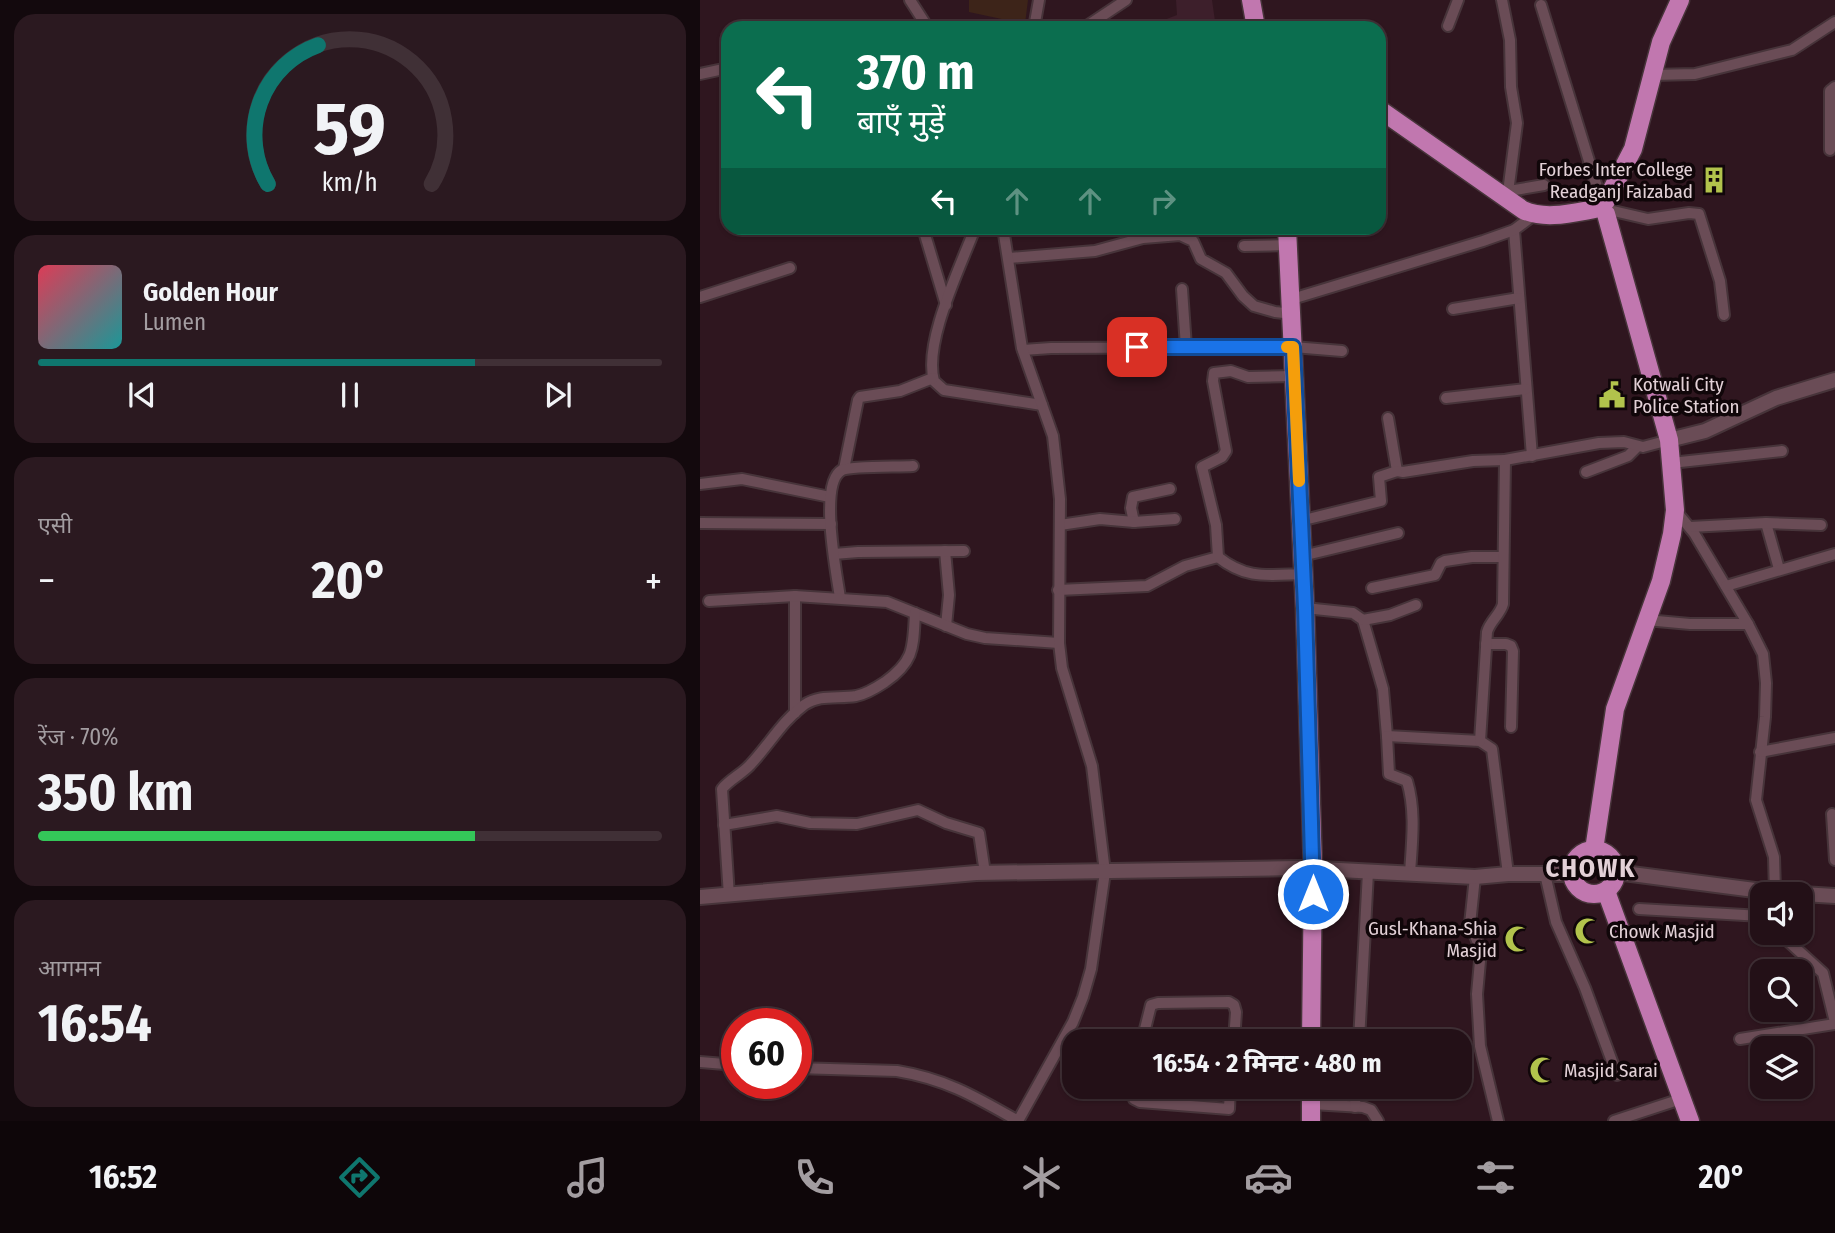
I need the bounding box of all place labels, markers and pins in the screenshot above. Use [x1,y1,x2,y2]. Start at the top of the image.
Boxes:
place label: Forbes Inter College Readganj Faizabad [1539,158,1693,203]
building icon: Forbes Inter College Readganj Faizabad [1699,165,1729,195]
pin [1107,317,1167,377]
place label: Kotwali City Police Station [1633,373,1740,418]
public building icon: Kotwali City Police Station [1597,380,1627,410]
mosque icon: Chowk Masjid [1573,916,1603,946]
place label: Gusl-Khana-Shia Masjid [1368,917,1497,962]
place label: Chowk Masjid [1609,920,1715,943]
mosque icon: Gusl-Khana-Shia Masjid [1503,924,1533,954]
mosque icon: Masjid Sarai [1528,1055,1558,1085]
place label: Masjid Sarai [1564,1059,1658,1082]

